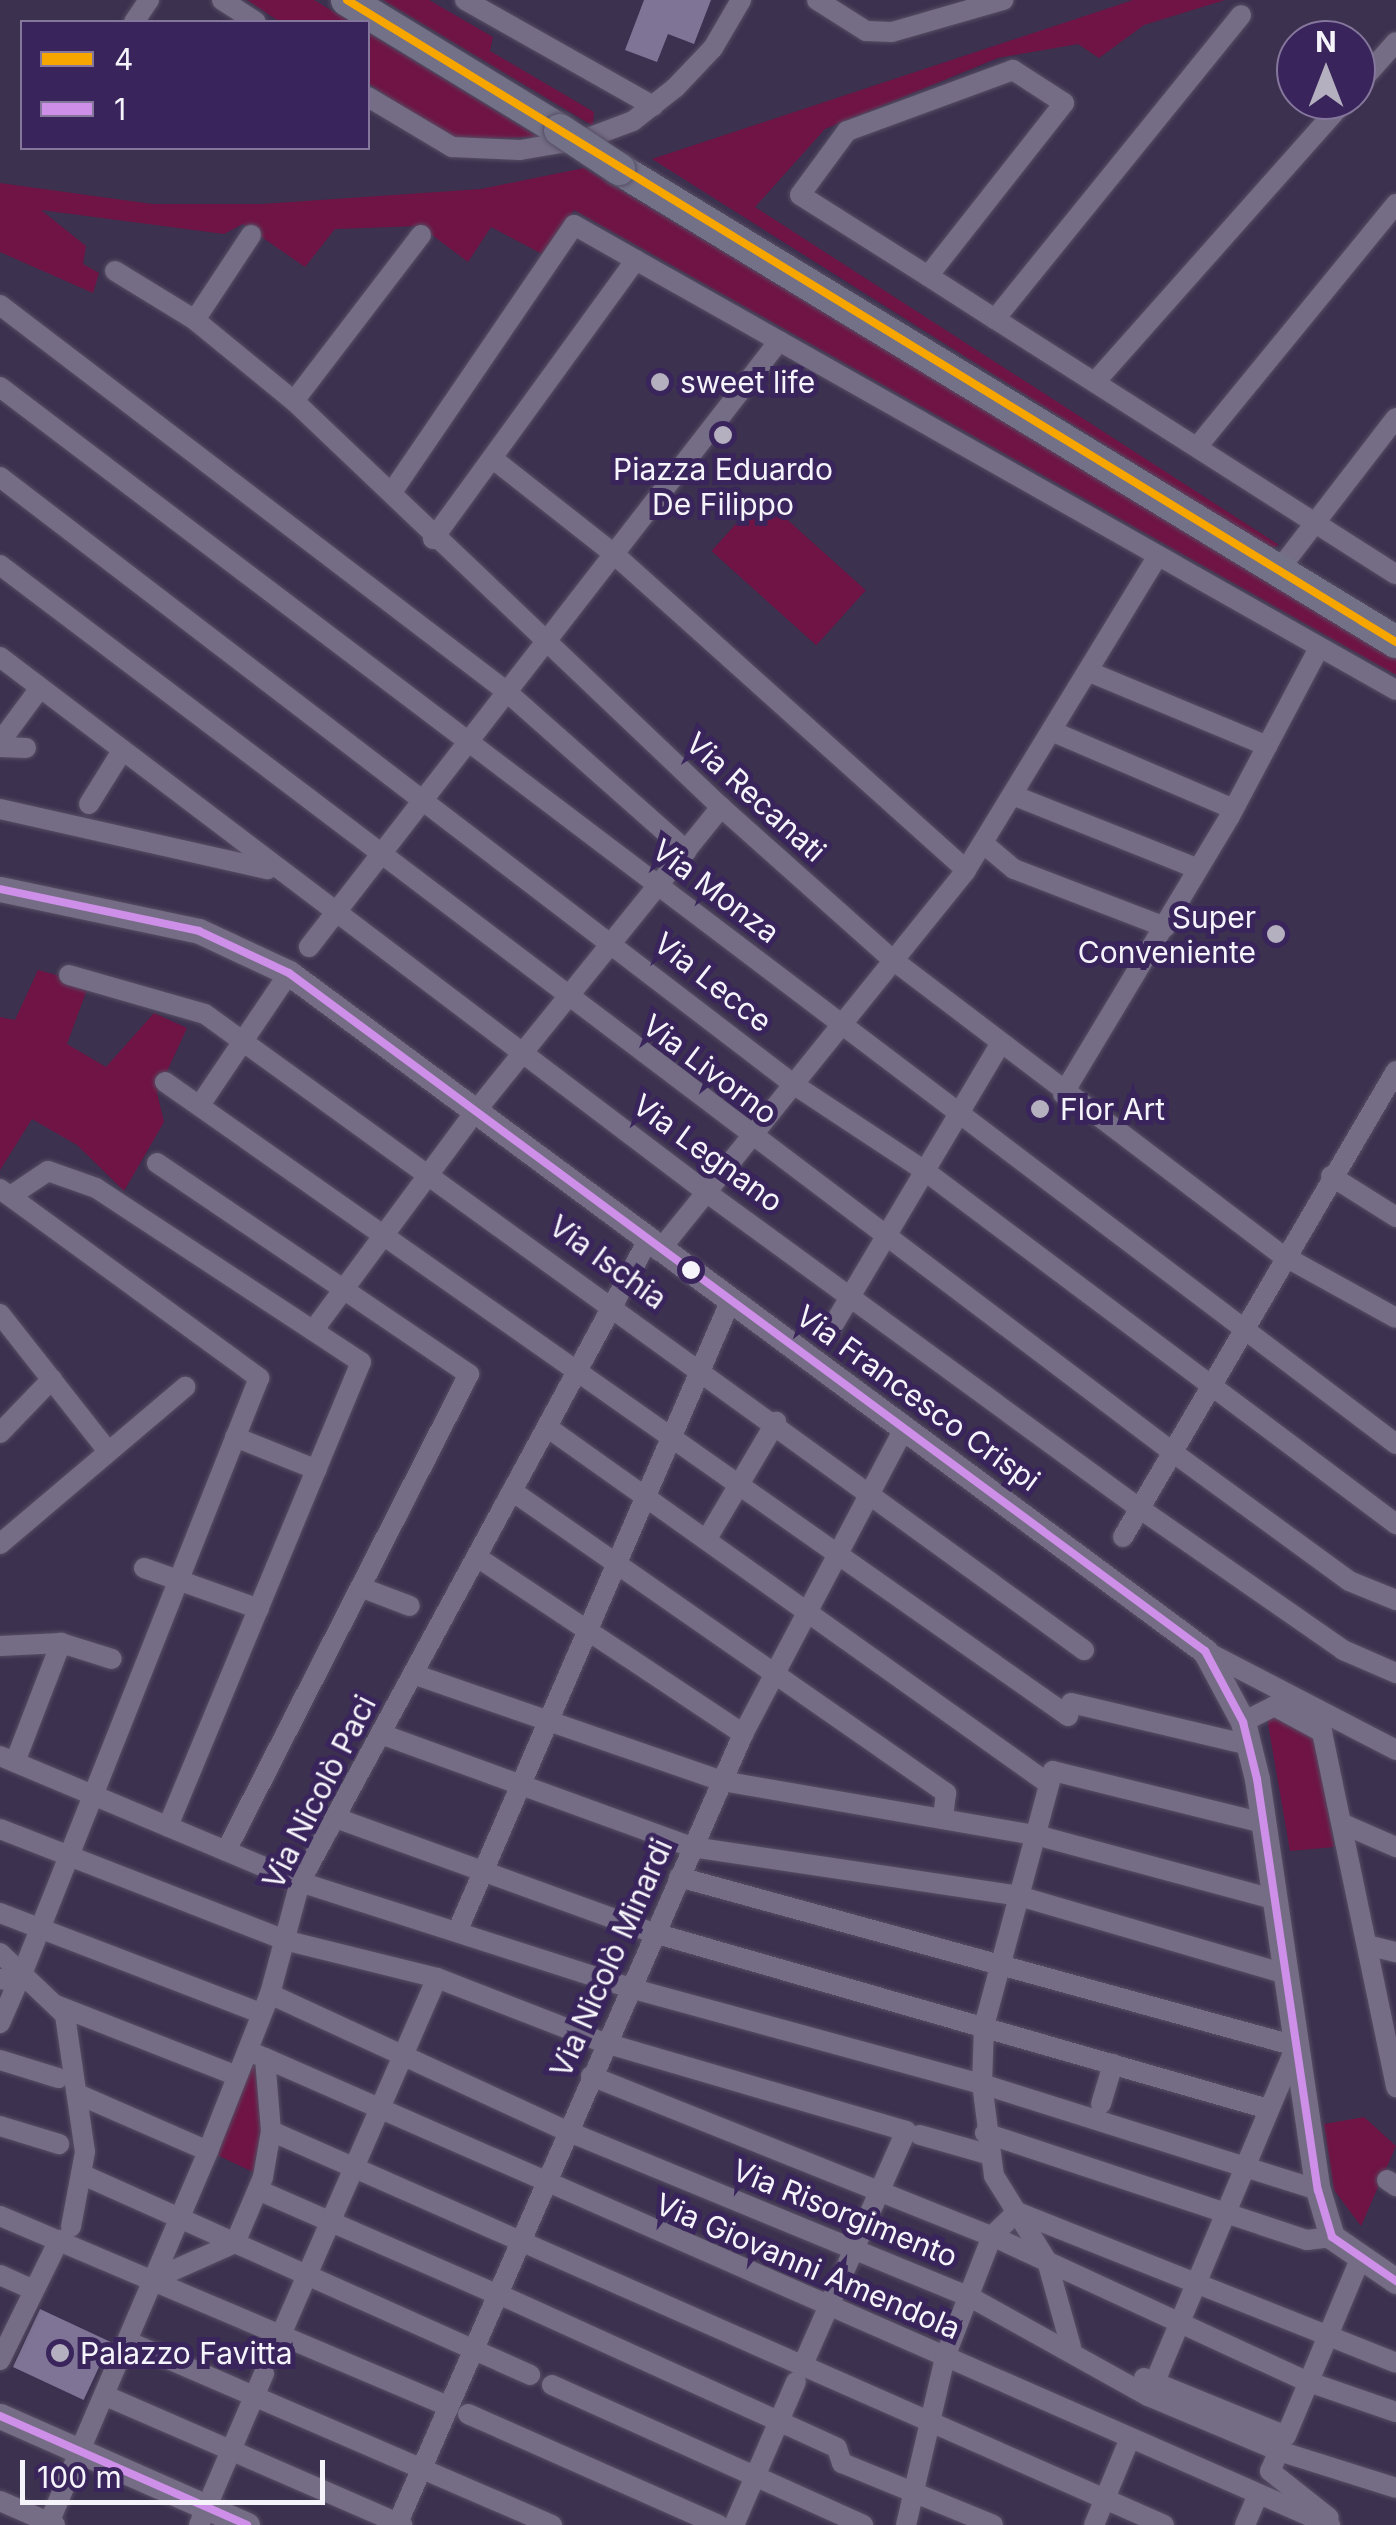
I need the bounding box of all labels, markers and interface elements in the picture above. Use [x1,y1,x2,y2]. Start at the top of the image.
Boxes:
legend [20,20,370,150]
north arrow [1276,20,1376,120]
text: N [1315,25,1337,59]
text: 4 [114,41,133,77]
text: 1 [114,91,126,127]
place label: sweet life [680,364,815,400]
marker: sweet life [649,371,671,393]
marker: Piazza Eduardo De Filippo [712,424,734,446]
place label: Piazza Eduardo De Filippo [613,451,833,522]
street label: Via Recanati [679,725,833,869]
street label: Via Monza [645,832,787,950]
place label: Super Conveniente [1078,899,1256,970]
marker: Super Conveniente [1265,923,1287,945]
street label: Via Lecce [647,925,779,1039]
street label: Via Livorno [636,1007,784,1131]
street label: Via Legnano [626,1087,790,1219]
place label: Flor Art [1060,1091,1165,1127]
marker: Flor Art [1029,1098,1051,1120]
street label: Via Ischia [542,1207,674,1317]
unlabelled marker [681,1260,701,1280]
street label: Via Francesco Crispi [789,1298,1047,1498]
street label: Via Nicolò Paci [255,1689,383,1895]
street label: Via Nicolò Minardi [542,1833,680,2083]
street label: Via Risorgimento [727,2152,963,2274]
street label: Via Giovanni Amendola [650,2185,966,2347]
place label: Palazzo Favitta [80,2335,293,2371]
marker: Palazzo Favitta [49,2342,71,2364]
scale bar [25,2440,330,2502]
text: 100 m [37,2459,122,2495]

